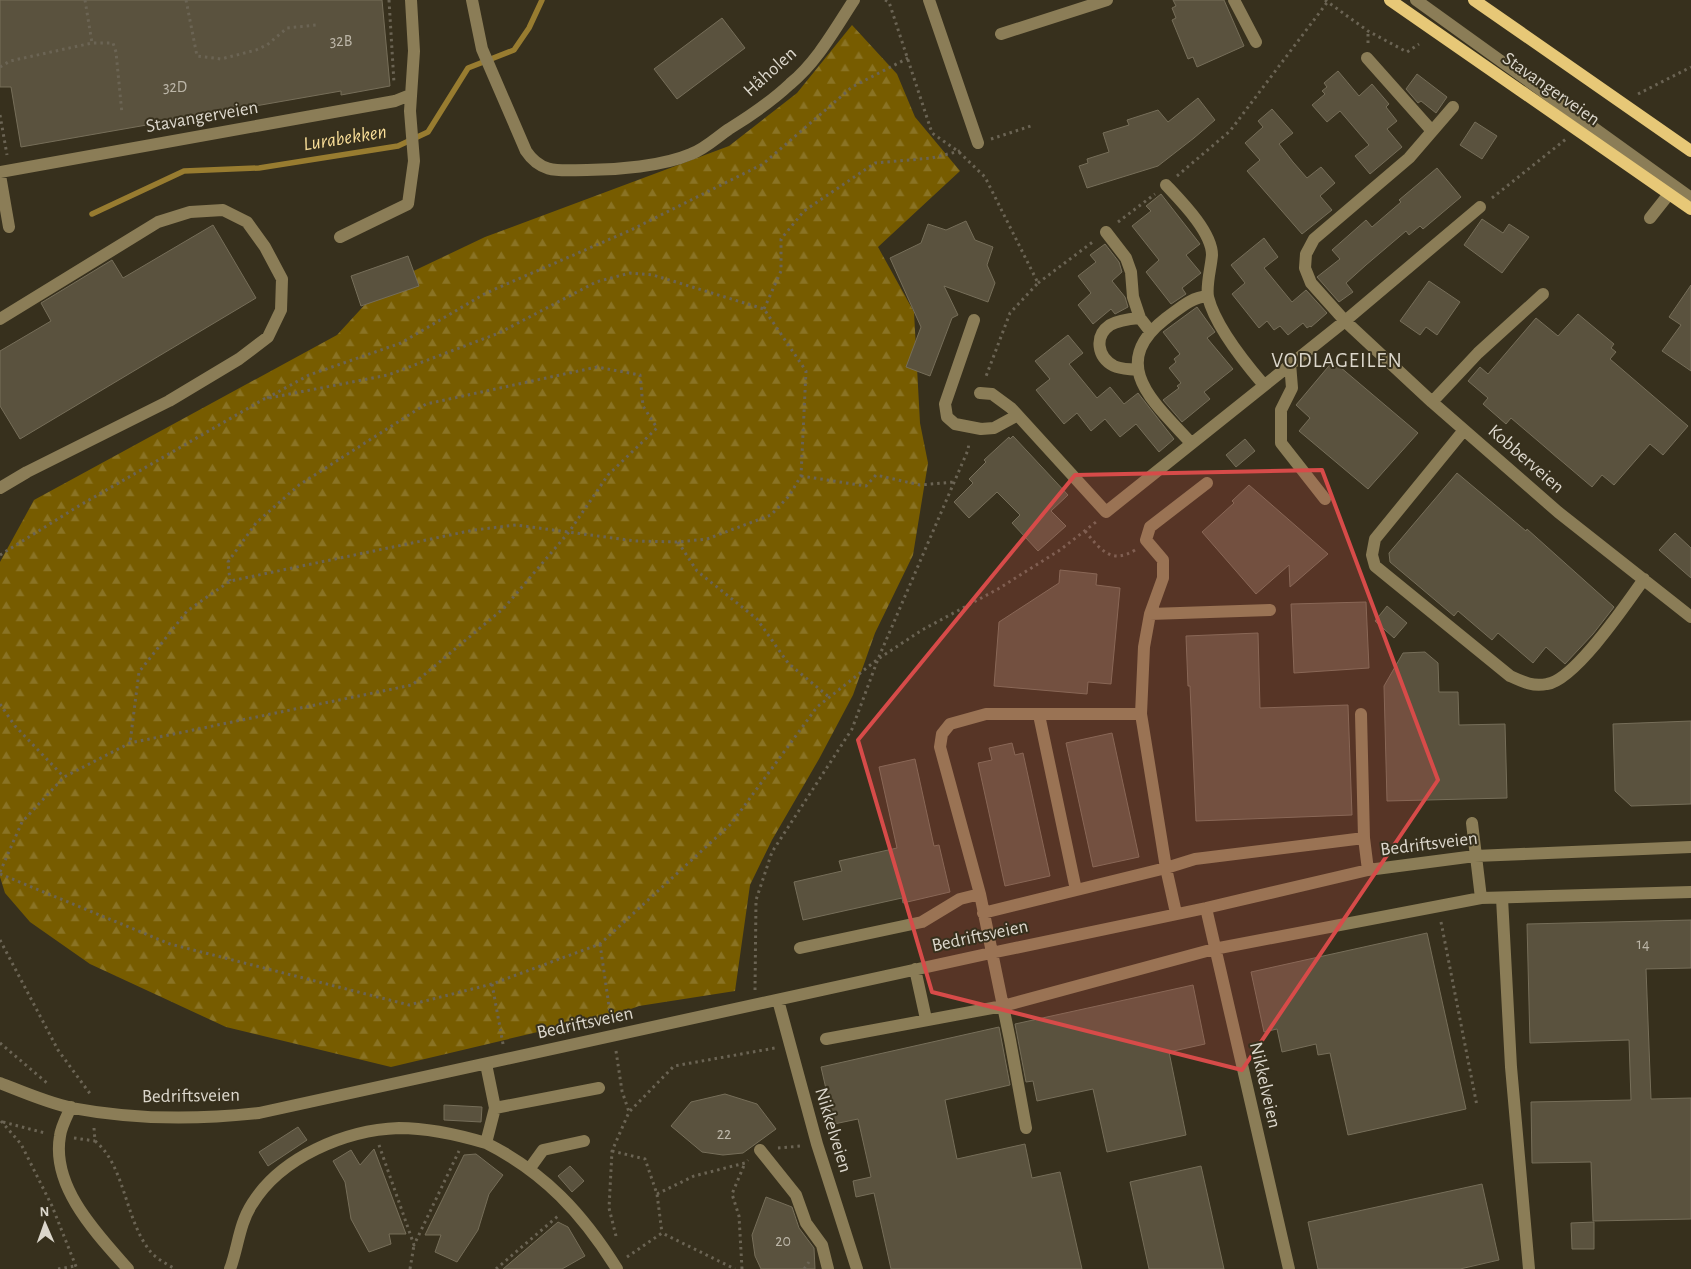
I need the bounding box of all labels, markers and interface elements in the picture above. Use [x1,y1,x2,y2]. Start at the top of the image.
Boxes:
house number: 32B [330,33,352,49]
street label: Håholen [740,44,800,100]
street label: Stavangerveien [1499,49,1603,129]
house number: 32D [163,79,187,95]
street label: Stavangerveien [144,98,260,136]
water label: Lurabekken [302,122,388,154]
district label: VODLAGEILEN [1271,350,1403,371]
street label: Kobberveien [1484,421,1568,497]
street label: Bedriftsveien [1379,829,1479,859]
street label: Bedriftsveien [930,917,1030,955]
house number: 14 [1636,936,1650,952]
street label: Bedriftsveien [535,1004,635,1042]
street label: Nikkelveien [1246,1040,1284,1130]
street label: Nikkelveien [811,1085,855,1175]
street label: Bedriftsveien [142,1086,240,1106]
house number: 22 [717,1126,731,1142]
north arrow [20,1199,70,1249]
text: N [39,1205,50,1219]
house number: 20 [775,1233,791,1249]

